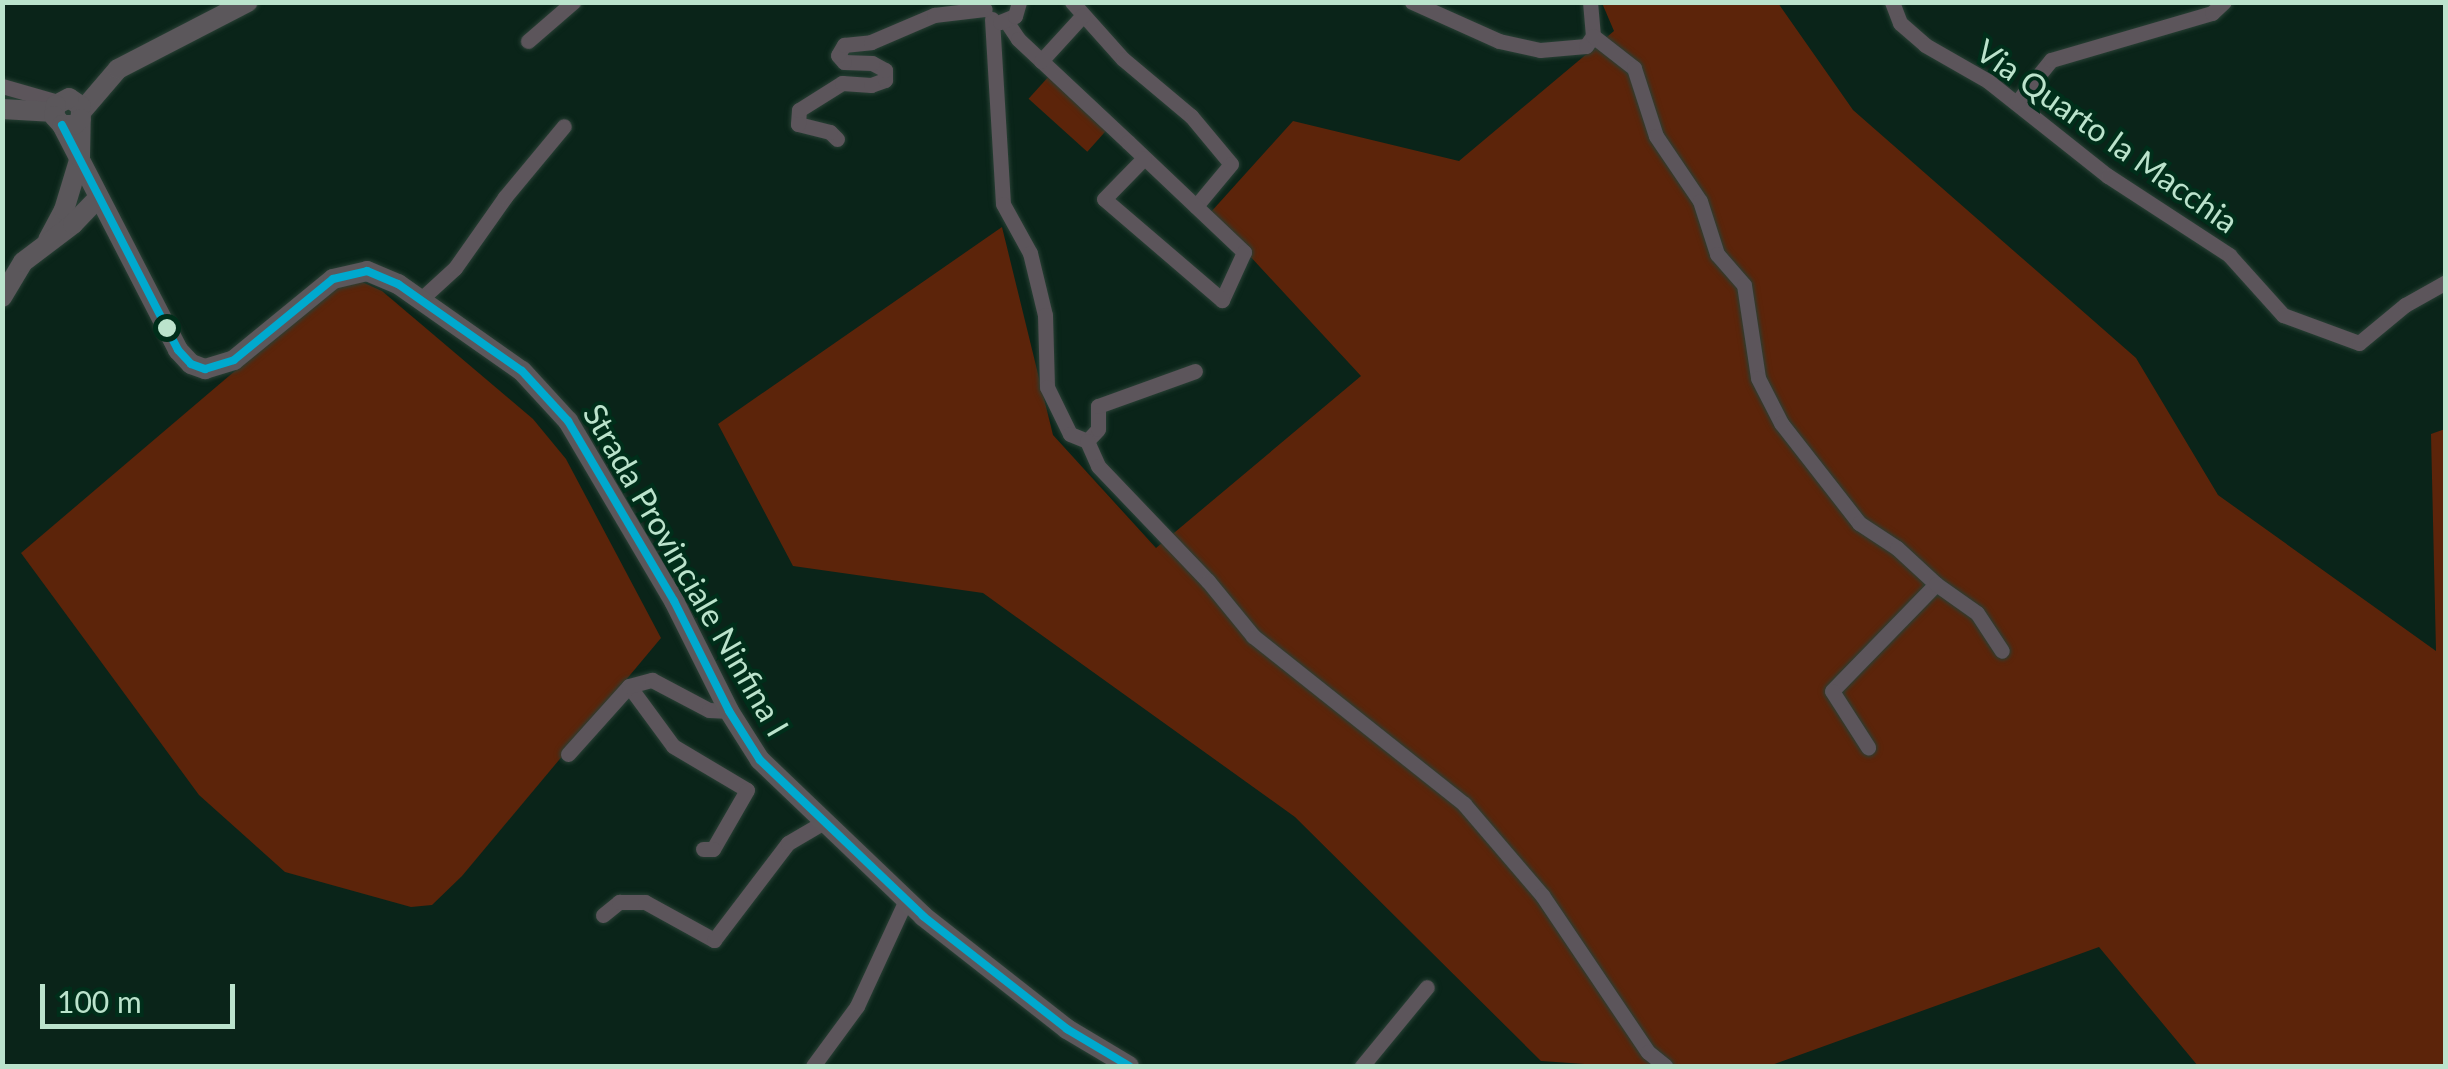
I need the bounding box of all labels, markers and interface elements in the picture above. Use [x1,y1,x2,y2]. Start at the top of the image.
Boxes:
street label: Via Quarto la Macchia [1969,31,2245,241]
unlabelled marker [157,318,177,338]
street label: Strada Provinciale Ninfina I [575,397,797,743]
scale bar [45,964,240,1026]
text: 100 m [57,983,142,1019]

